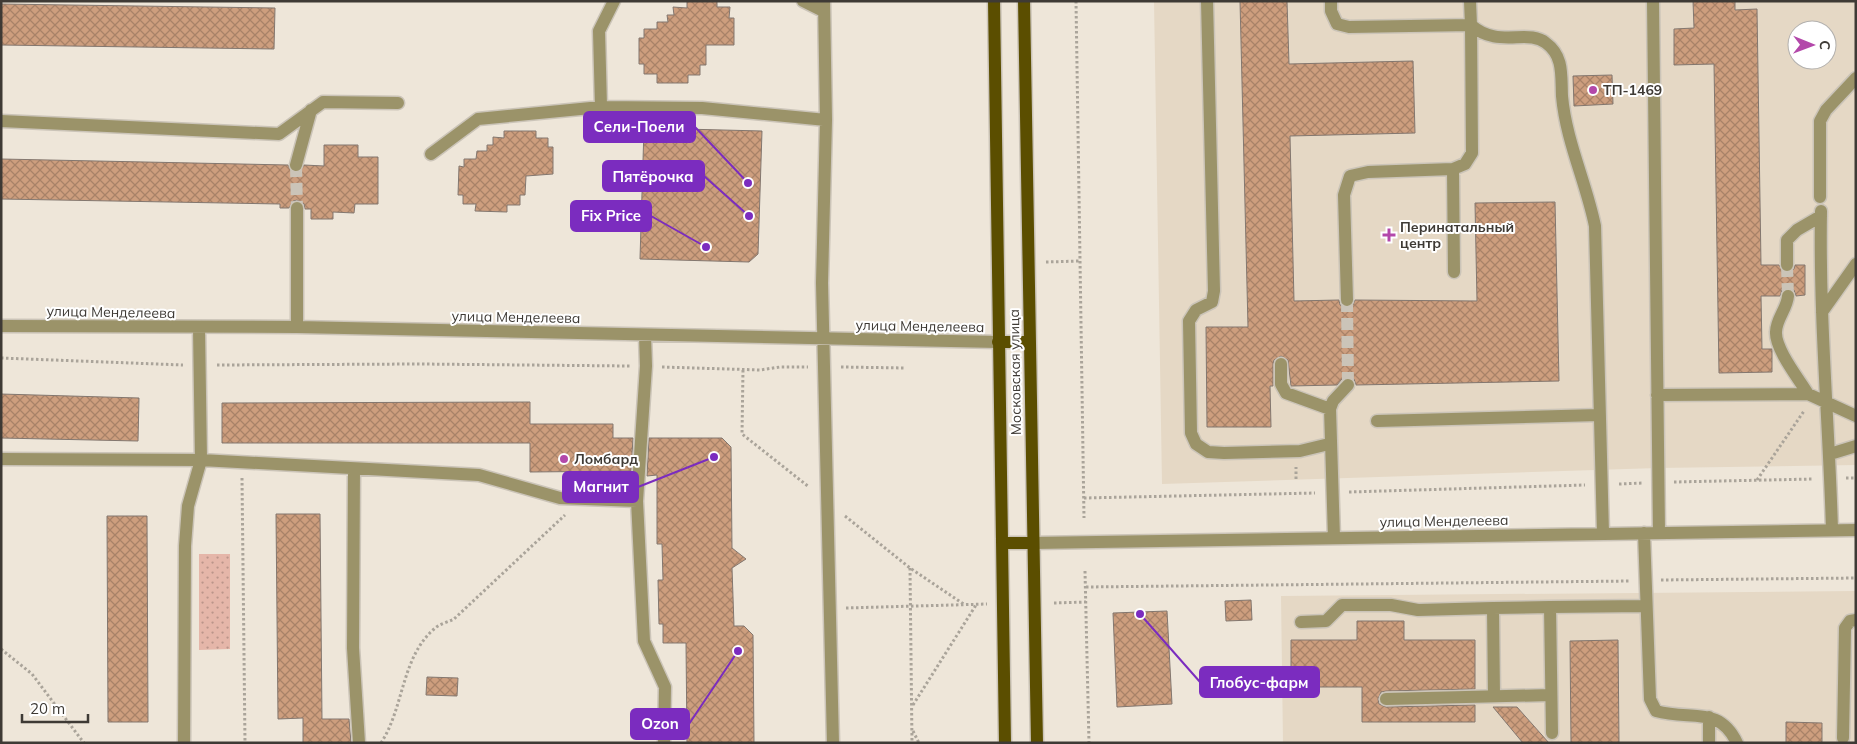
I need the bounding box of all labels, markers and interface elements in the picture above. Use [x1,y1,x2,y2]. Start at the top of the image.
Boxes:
north arrow [1787,20,1837,70]
text: С [1816,40,1834,50]
place label: ТП-1469 [1603,81,1662,99]
marker: ТП-1469 [1587,84,1599,96]
callout: Сели-Поели [584,112,695,142]
text: Сели-Поели [594,117,684,136]
callout: Пятёрочка [603,161,704,191]
text: Пятёрочка [612,167,694,186]
callout: Fix Price [571,201,651,231]
text: Fix Price [581,206,641,225]
place label: Перинатальный центр [1400,218,1514,252]
marker: Перинатальный центр [1382,228,1396,242]
street label: улица Менделеева [46,302,176,322]
street label: улица Менделеева [451,307,581,327]
street label: Московская улица [1005,309,1025,435]
street label: улица Менделеева [855,316,985,336]
place label: Ломбард [574,450,638,468]
marker: Ломбард [558,453,570,465]
callout: Магнит [563,472,638,502]
text: Магнит [573,477,629,496]
street label: улица Менделеева [1379,511,1509,531]
callout: Глобус-фарм [1200,667,1319,697]
text: Глобус-фарм [1210,673,1308,692]
scale bar [22,692,89,724]
text: 20 m [30,699,65,718]
callout: Ozon [631,709,689,739]
text: Ozon [641,714,679,733]

